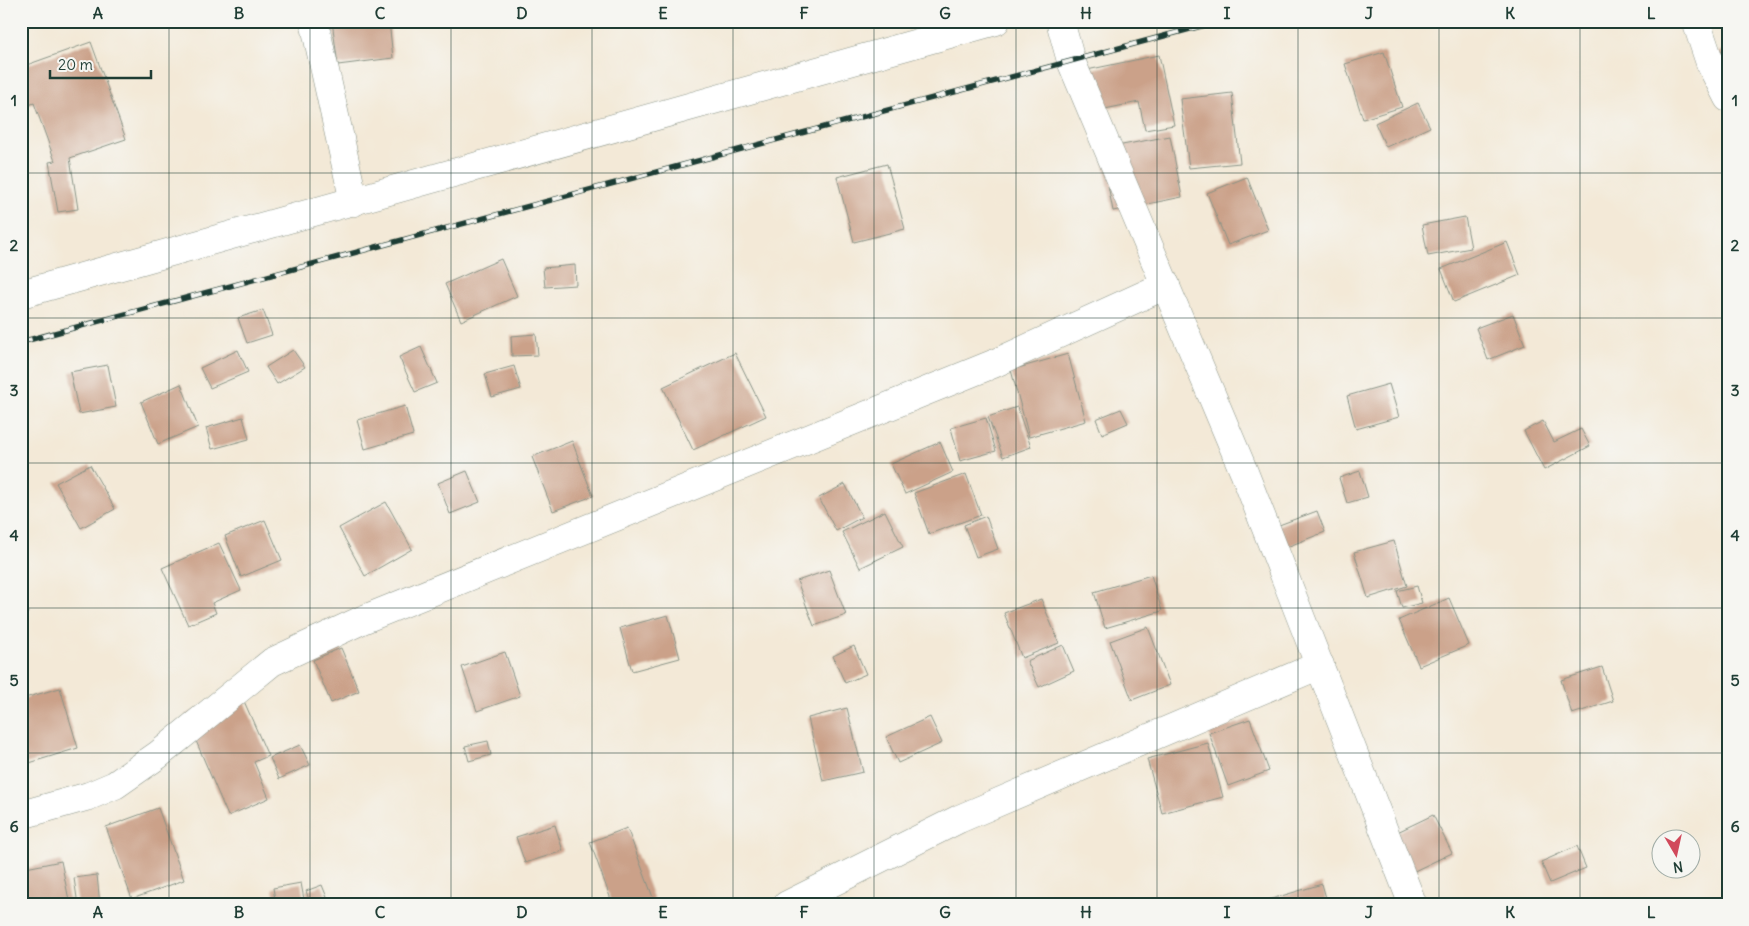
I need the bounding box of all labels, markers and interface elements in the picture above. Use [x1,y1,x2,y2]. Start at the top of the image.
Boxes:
text: A [93,3,103,23]
text: B [234,3,245,23]
text: C [375,3,386,23]
text: D [516,3,528,23]
text: E [658,3,668,23]
text: F [799,3,809,23]
text: G [939,3,951,23]
text: H [1080,3,1092,23]
text: I [1224,3,1231,23]
text: J [1365,3,1374,23]
text: K [1505,3,1515,23]
text: L [1647,3,1656,23]
scale bar [50,48,151,80]
text: 20 m [58,55,93,74]
text: 1 [11,90,17,110]
text: 1 [1732,90,1738,110]
text: 2 [10,235,19,255]
text: 2 [1731,235,1740,255]
text: 3 [9,380,19,400]
text: 3 [1730,380,1740,400]
text: 4 [9,525,19,545]
text: 4 [1730,525,1740,545]
text: 5 [9,670,19,690]
text: 5 [1730,670,1740,690]
text: 6 [9,816,19,836]
text: 6 [1730,816,1740,836]
north arrow [1652,828,1702,878]
text: N [1672,857,1684,876]
text: A [93,902,103,922]
text: B [234,902,245,922]
text: C [375,902,386,922]
text: D [516,902,528,922]
text: E [658,902,668,922]
text: F [799,902,809,922]
text: G [939,902,951,922]
text: H [1080,902,1092,922]
text: I [1224,902,1231,922]
text: J [1365,902,1374,922]
text: K [1505,902,1515,922]
text: L [1647,902,1656,922]

